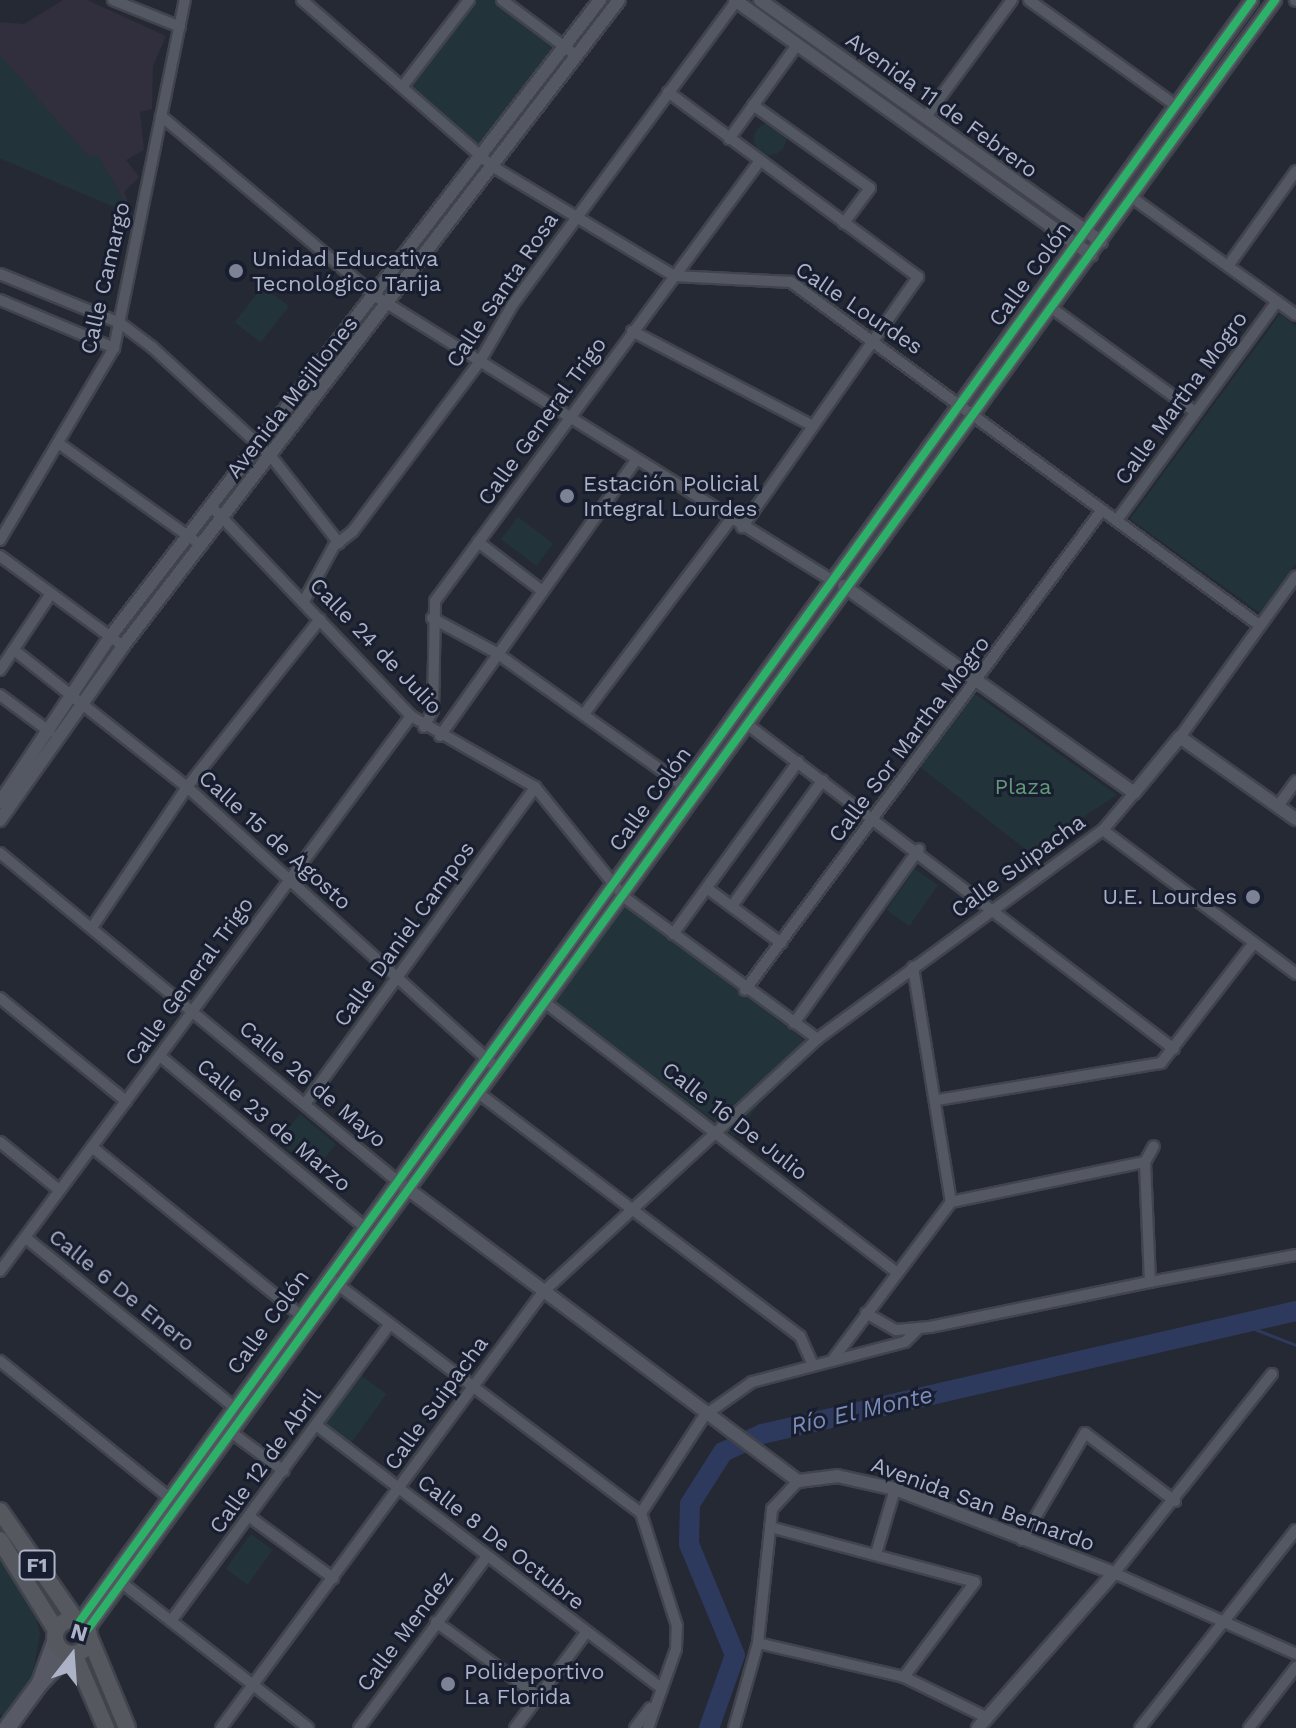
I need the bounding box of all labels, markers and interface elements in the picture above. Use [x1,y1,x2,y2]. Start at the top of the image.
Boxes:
street label: Avenida 11 de Febrero [841,26,1043,184]
street label: Calle Camargo [75,199,135,357]
street label: Calle Santa Rosa [440,207,564,373]
street label: Calle Colón [983,216,1077,332]
place label: Unidad Educativa Tecnológico Tarija [252,245,442,296]
street label: Calle Lourdes [790,256,928,360]
marker: Unidad Educativa Tecnológico Tarija [227,262,245,280]
street label: Calle Martha Mogro [1109,306,1253,490]
street label: Avenida Mejillones [220,311,364,483]
street label: Calle General Trigo [472,331,612,511]
place label: Estación Policial Integral Lourdes [583,470,759,522]
marker: Estación Policial Integral Lourdes [558,487,576,505]
street label: Calle 24 de Julio [304,572,448,720]
street label: Calle Sor Martha Mogro [822,630,996,848]
street label: Calle Colón [603,741,697,857]
street label: Calle 15 de Agosto [193,764,357,916]
park label: Plaza [995,774,1051,800]
street label: Calle Suipacha [946,809,1090,923]
street label: Calle Daniel Campos [328,836,480,1032]
place label: U.E. Lourdes [1102,884,1237,910]
marker: U.E. Lourdes [1244,888,1262,906]
street label: Calle General Trigo [119,891,259,1071]
street label: Calle 26 de Mayo [234,1015,392,1153]
street label: Calle 23 de Marzo [192,1053,356,1197]
street label: Calle 16 De Julio [657,1056,813,1186]
street label: Calle 6 De Enero [44,1223,200,1357]
street label: Calle Colón [221,1264,315,1380]
street label: Calle Suipacha [379,1331,493,1475]
water label: Río El Monte [788,1381,936,1441]
street label: Calle 12 de Abril [203,1383,327,1539]
street label: Avenida San Bernardo [867,1451,1099,1557]
street label: Calle 8 De Octubre [412,1468,590,1616]
road number: F1 [17,1549,57,1581]
street label: Calle Mendez [351,1565,459,1697]
north arrow [32,1616,112,1696]
text: N [68,1618,91,1647]
place label: Polideportivo La Florida [464,1658,605,1710]
marker: Polideportivo La Florida [439,1675,457,1693]

